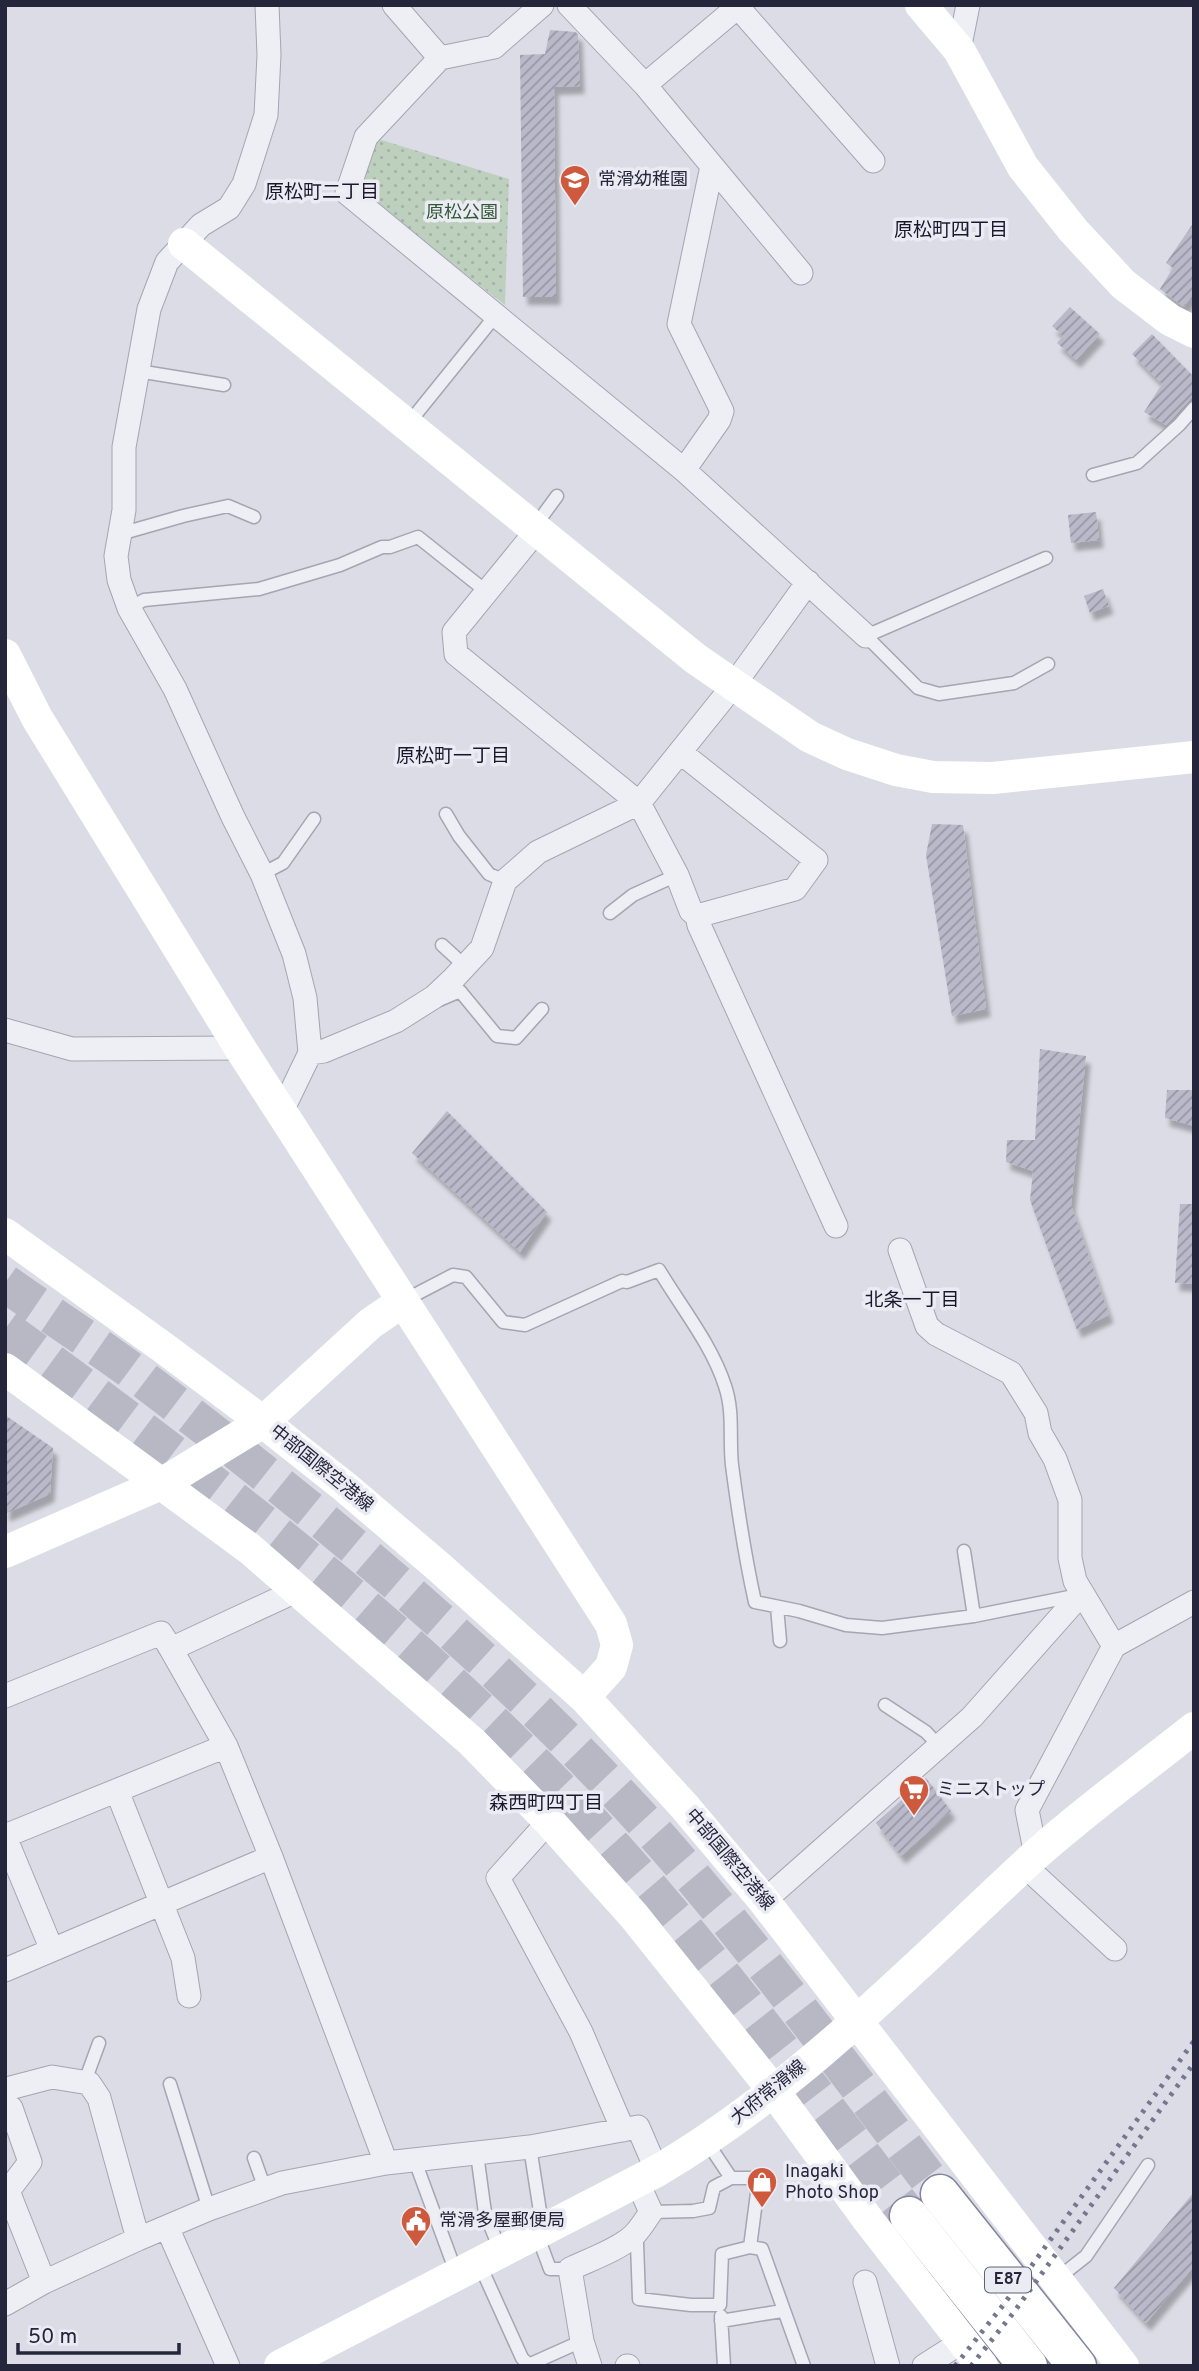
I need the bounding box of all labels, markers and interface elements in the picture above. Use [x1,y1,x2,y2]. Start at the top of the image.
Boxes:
school or university icon: 常滑幼稚園 [558,163,592,207]
place label: 常滑幼稚園 [598,169,688,192]
district label: 原松町二丁目 [265,181,379,205]
park label: 原松公園 [426,202,498,225]
district label: 原松町四丁目 [894,219,1008,243]
district label: 原松町一丁目 [396,745,510,769]
district label: 北条一丁目 [864,1289,960,1313]
street label: 中部国際空港線 [265,1420,377,1518]
supermarket icon: ミニストップ [897,1773,931,1817]
place label: ミニストップ [937,1779,1045,1802]
district label: 森西町四丁目 [489,1792,603,1816]
street label: 中部国際空港線 [680,1804,778,1916]
street label: 大府常滑線 [727,2056,811,2130]
place label: Inagaki Photo Shop [785,2161,879,2205]
shop icon: Inagaki Photo Shop [745,2165,779,2209]
public building icon: 常滑多屋郵便局 [399,2204,433,2248]
place label: 常滑多屋郵便局 [439,2210,565,2233]
road number: E87 [985,2268,1031,2292]
scale bar [18,2312,178,2356]
text: 50 m [28,2324,77,2351]

